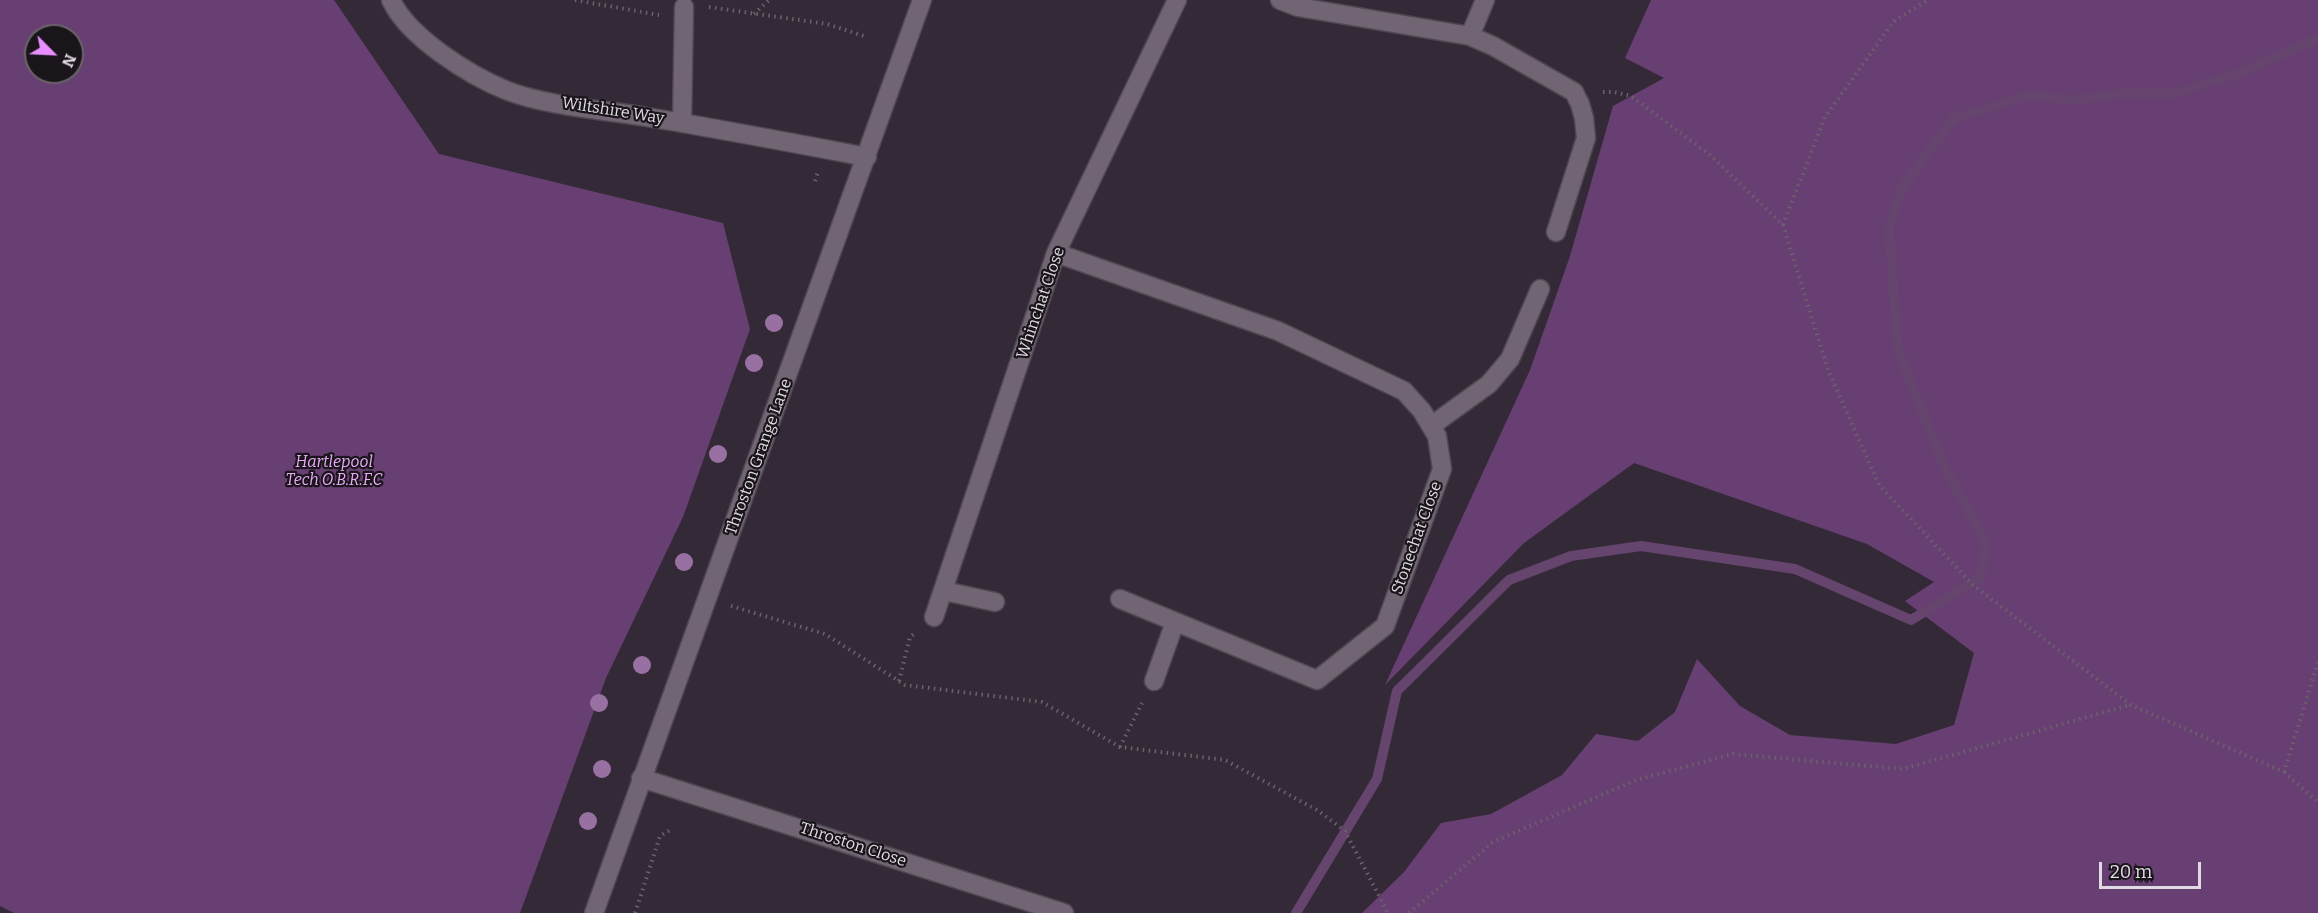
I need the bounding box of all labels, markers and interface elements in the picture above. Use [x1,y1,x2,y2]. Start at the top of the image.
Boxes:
north arrow [24,24,84,84]
text: N [58,51,80,70]
street label: Wiltshire Way [560,93,666,129]
street label: Whinchat Close [1013,245,1069,361]
street label: Throston Grange Lane [722,376,796,538]
park label: Hartlepool Tech O.B.R.F.C [286,453,382,491]
street label: Stonechat Close [1388,479,1446,597]
street label: Throston Close [797,819,909,871]
scale bar [2102,850,2204,888]
text: 20 m [2110,861,2152,883]

